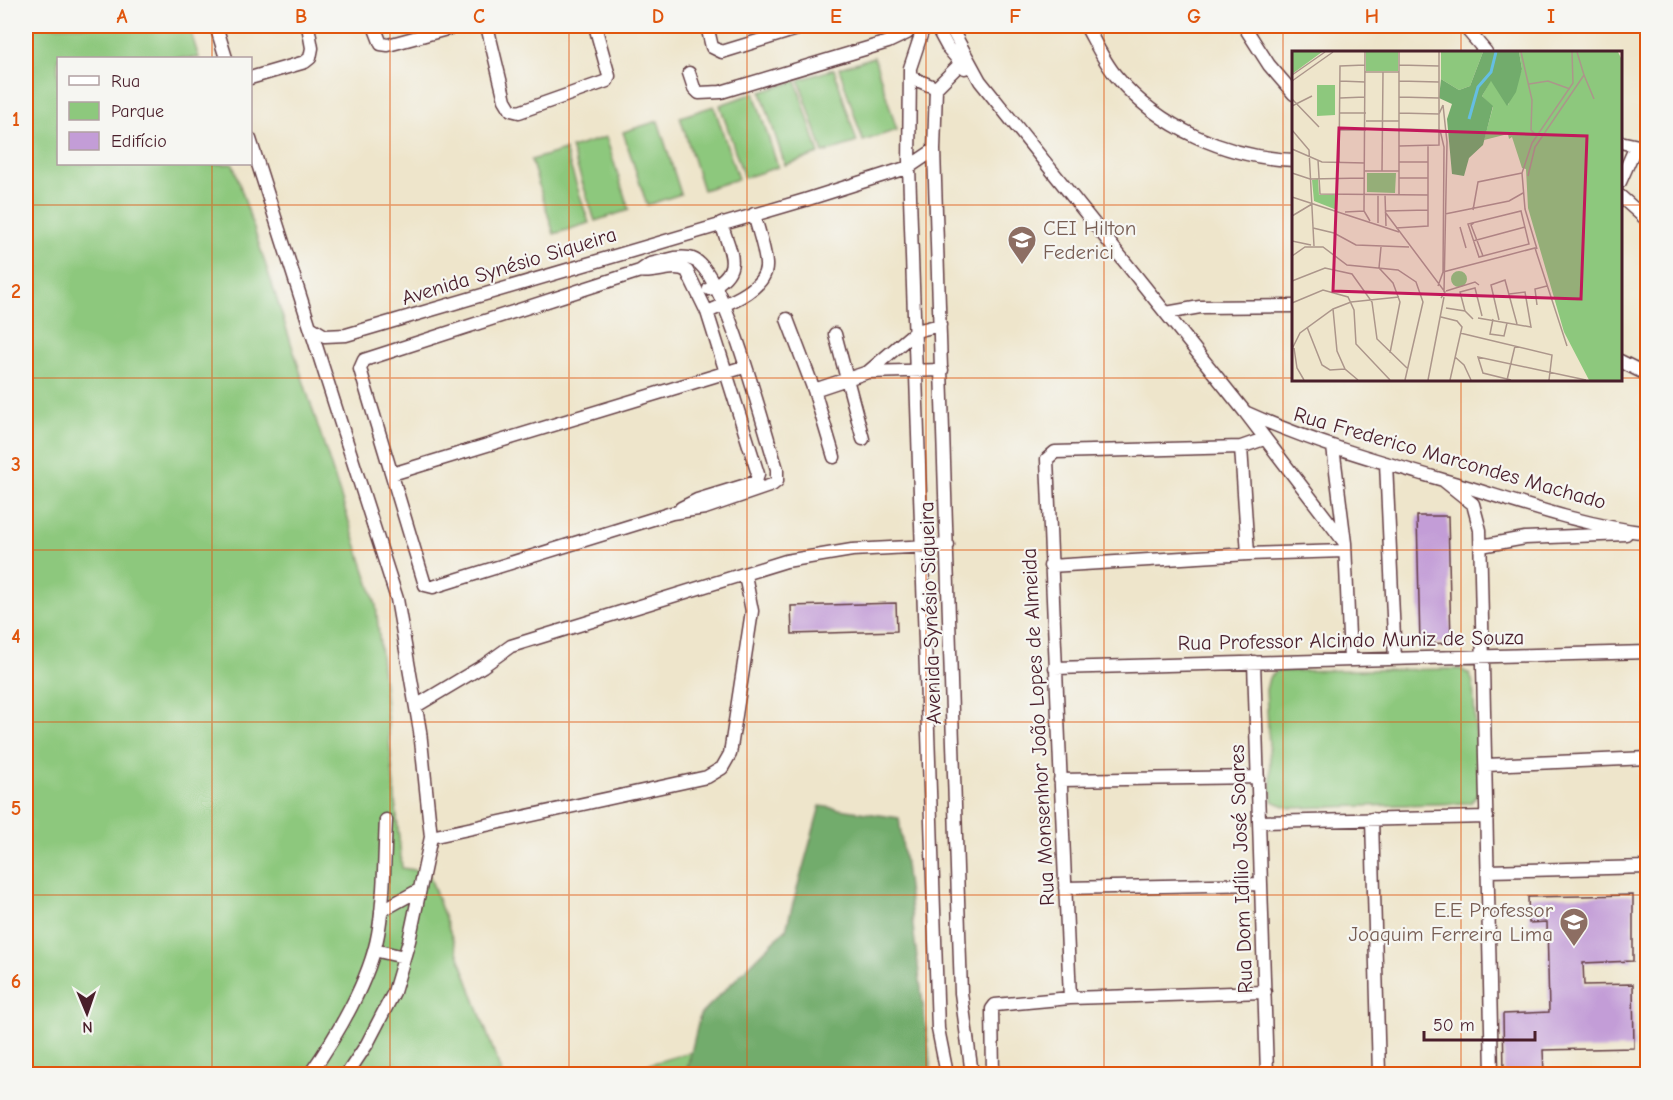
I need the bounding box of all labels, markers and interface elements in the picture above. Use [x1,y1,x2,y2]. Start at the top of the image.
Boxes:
text: A [116,5,128,28]
text: B [295,5,307,28]
text: C [473,5,485,28]
text: D [652,5,664,28]
text: E [830,5,842,28]
text: F [1009,5,1021,28]
text: G [1187,5,1201,28]
text: H [1365,5,1379,28]
text: I [1547,5,1555,28]
inset map [1292,51,1622,381]
legend [57,57,252,165]
text: Rua [111,71,140,92]
text: Parque [111,101,164,122]
text: 1 [12,108,20,131]
text: Edifício [111,131,167,152]
place label: CEI Hilton Federici [1043,216,1136,264]
street label: Avenida Synésio Siqueira [399,222,619,310]
school or university icon: CEI Hilton Federici [1006,224,1038,266]
text: 2 [11,280,21,303]
street label: Rua Frederico Marcondes Machado [1291,402,1609,514]
text: 3 [11,453,21,476]
street label: Avenida Synésio Siqueira [914,501,946,725]
street label: Rua Monsenhor João Lopes de Almeida [1017,547,1059,907]
text: 4 [11,625,21,648]
street label: Rua Professor Alcindo Muniz de Souza [1177,625,1525,655]
street label: Rua Dom Idílio José Soares [1225,744,1257,994]
text: 5 [11,797,21,820]
place label: E.E Professor Joaquim Ferreira Lima [1348,898,1554,946]
school or university icon: E.E Professor Joaquim Ferreira Lima [1558,906,1590,948]
text: 6 [11,970,21,993]
north arrow [57,983,117,1043]
scale bar [1424,1004,1535,1042]
text: 50 m [1433,1015,1475,1036]
text: N [82,1018,93,1036]

